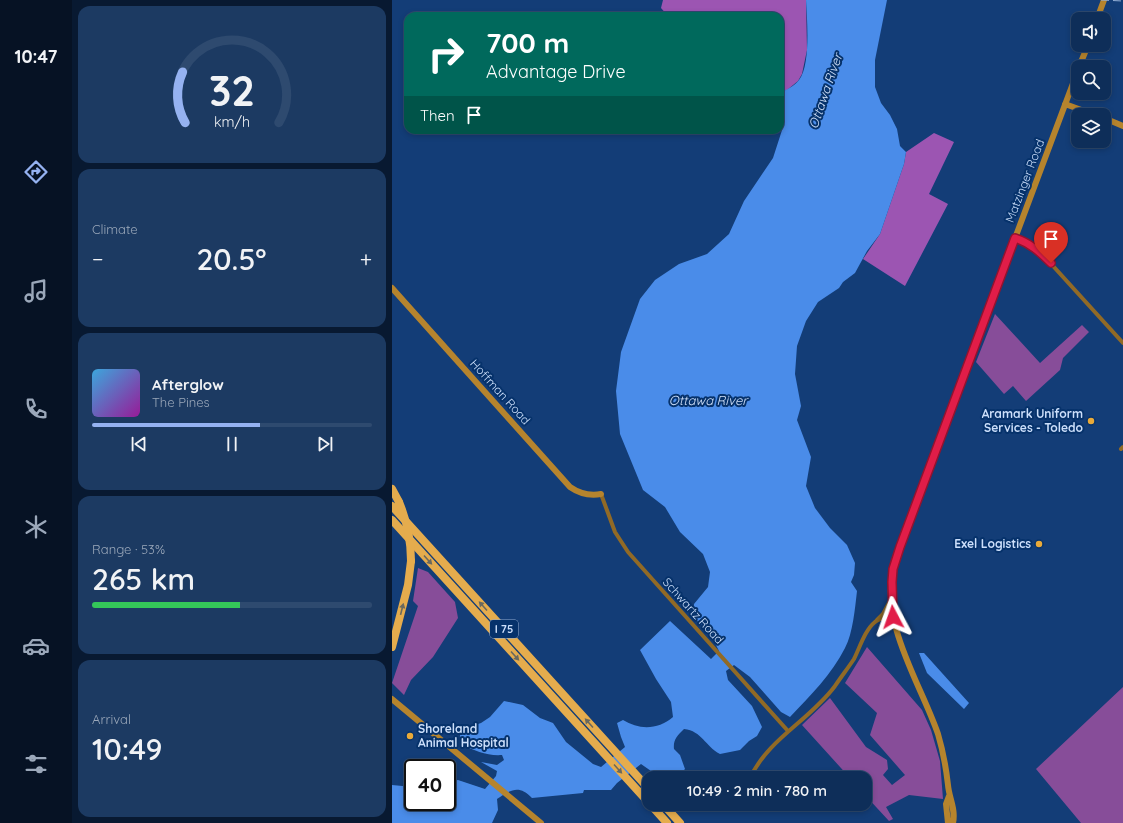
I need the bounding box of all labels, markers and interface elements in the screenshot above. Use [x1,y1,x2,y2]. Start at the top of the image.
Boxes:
map controls [1071,12,1111,148]
button: sound [1071,12,1111,52]
text: 700 m [486,25,569,60]
icon: right [420,28,472,80]
text: 10:47 [15,45,57,68]
water label: Ottawa River [805,49,846,131]
text: Advantage Drive [486,60,626,83]
button: search [1071,60,1111,100]
text: 32 [209,64,255,116]
icon: arrive [463,104,485,126]
text: Then [420,106,455,125]
button: layers [1071,108,1111,148]
text: km/h [214,112,250,130]
street label: Matzinger Road [1002,137,1047,225]
icon: directions [22,158,50,186]
text: Climate [92,221,138,237]
pin [1034,222,1068,263]
icon: arrive [1040,228,1062,250]
text: 20.5° [196,240,267,278]
text: − [92,245,103,273]
text: + [360,245,372,273]
icon: music [22,277,50,305]
street label: Hoffman Road [467,356,534,427]
text: Afterglow [152,375,224,394]
water label: Ottawa River [669,392,749,408]
text: The Pines [152,394,210,410]
icon: phone [22,395,50,423]
place label: Aramark Uniform Services - Toledo [982,406,1084,435]
marker: Aramark Uniform Services - Toledo [1086,416,1096,426]
icon: previous [128,433,150,455]
icon: pause [221,433,243,455]
icon: next [314,433,336,455]
icon: climate [22,513,50,541]
place label: Exel Logistics [954,536,1031,551]
marker: Exel Logistics [1034,539,1044,549]
text: Range · 53% [92,541,165,557]
one-way arrow [423,554,432,565]
text: 265 km [92,560,195,598]
street label: Schwartz Road [660,575,727,647]
position arrow [872,596,914,638]
one-way arrow [478,601,488,611]
one-way arrow [399,603,405,615]
road number: I 75 [490,620,518,638]
icon: car [22,632,50,660]
one-way arrow [510,651,520,661]
text: Arrival [92,711,131,727]
one-way arrow [585,718,594,728]
place label: Shoreland Animal Hospital [418,721,509,750]
text: 10:49 [92,730,162,768]
marker: Shoreland Animal Hospital [405,731,415,741]
icon: filters [22,750,50,778]
speed limit sign: 40 [404,759,456,811]
one-way arrow [613,764,622,774]
text: 10:49 · 2 min · 780 m [687,781,827,800]

